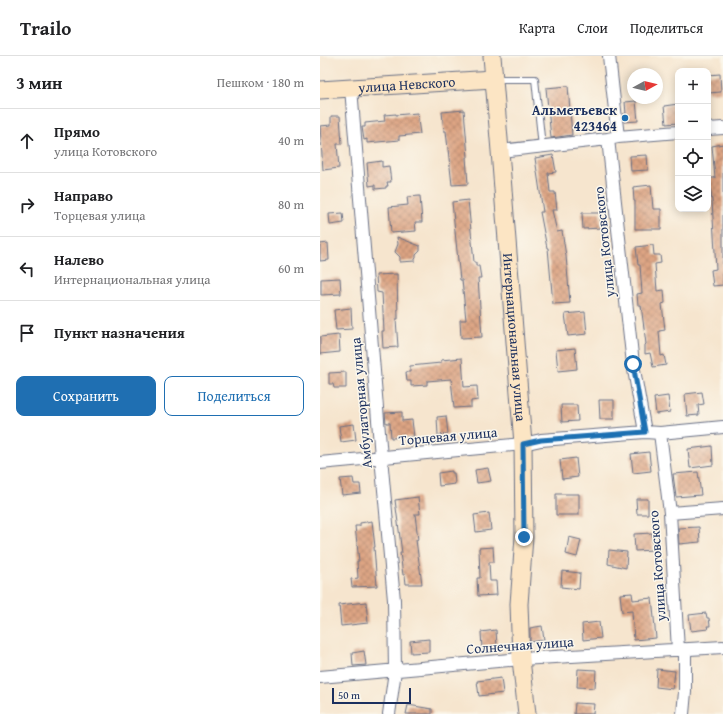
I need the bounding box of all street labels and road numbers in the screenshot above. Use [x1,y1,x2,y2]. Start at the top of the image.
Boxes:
street label: улица Невского [357,71,456,98]
street label: улица Котовского [588,186,620,299]
street label: Интернациональная улица [498,252,531,422]
street label: Амбулаторная улица [345,336,377,469]
street label: Торцевая улица [398,422,498,450]
street label: улица Котовского [643,510,671,623]
street label: Солнечная улица [466,631,575,659]

